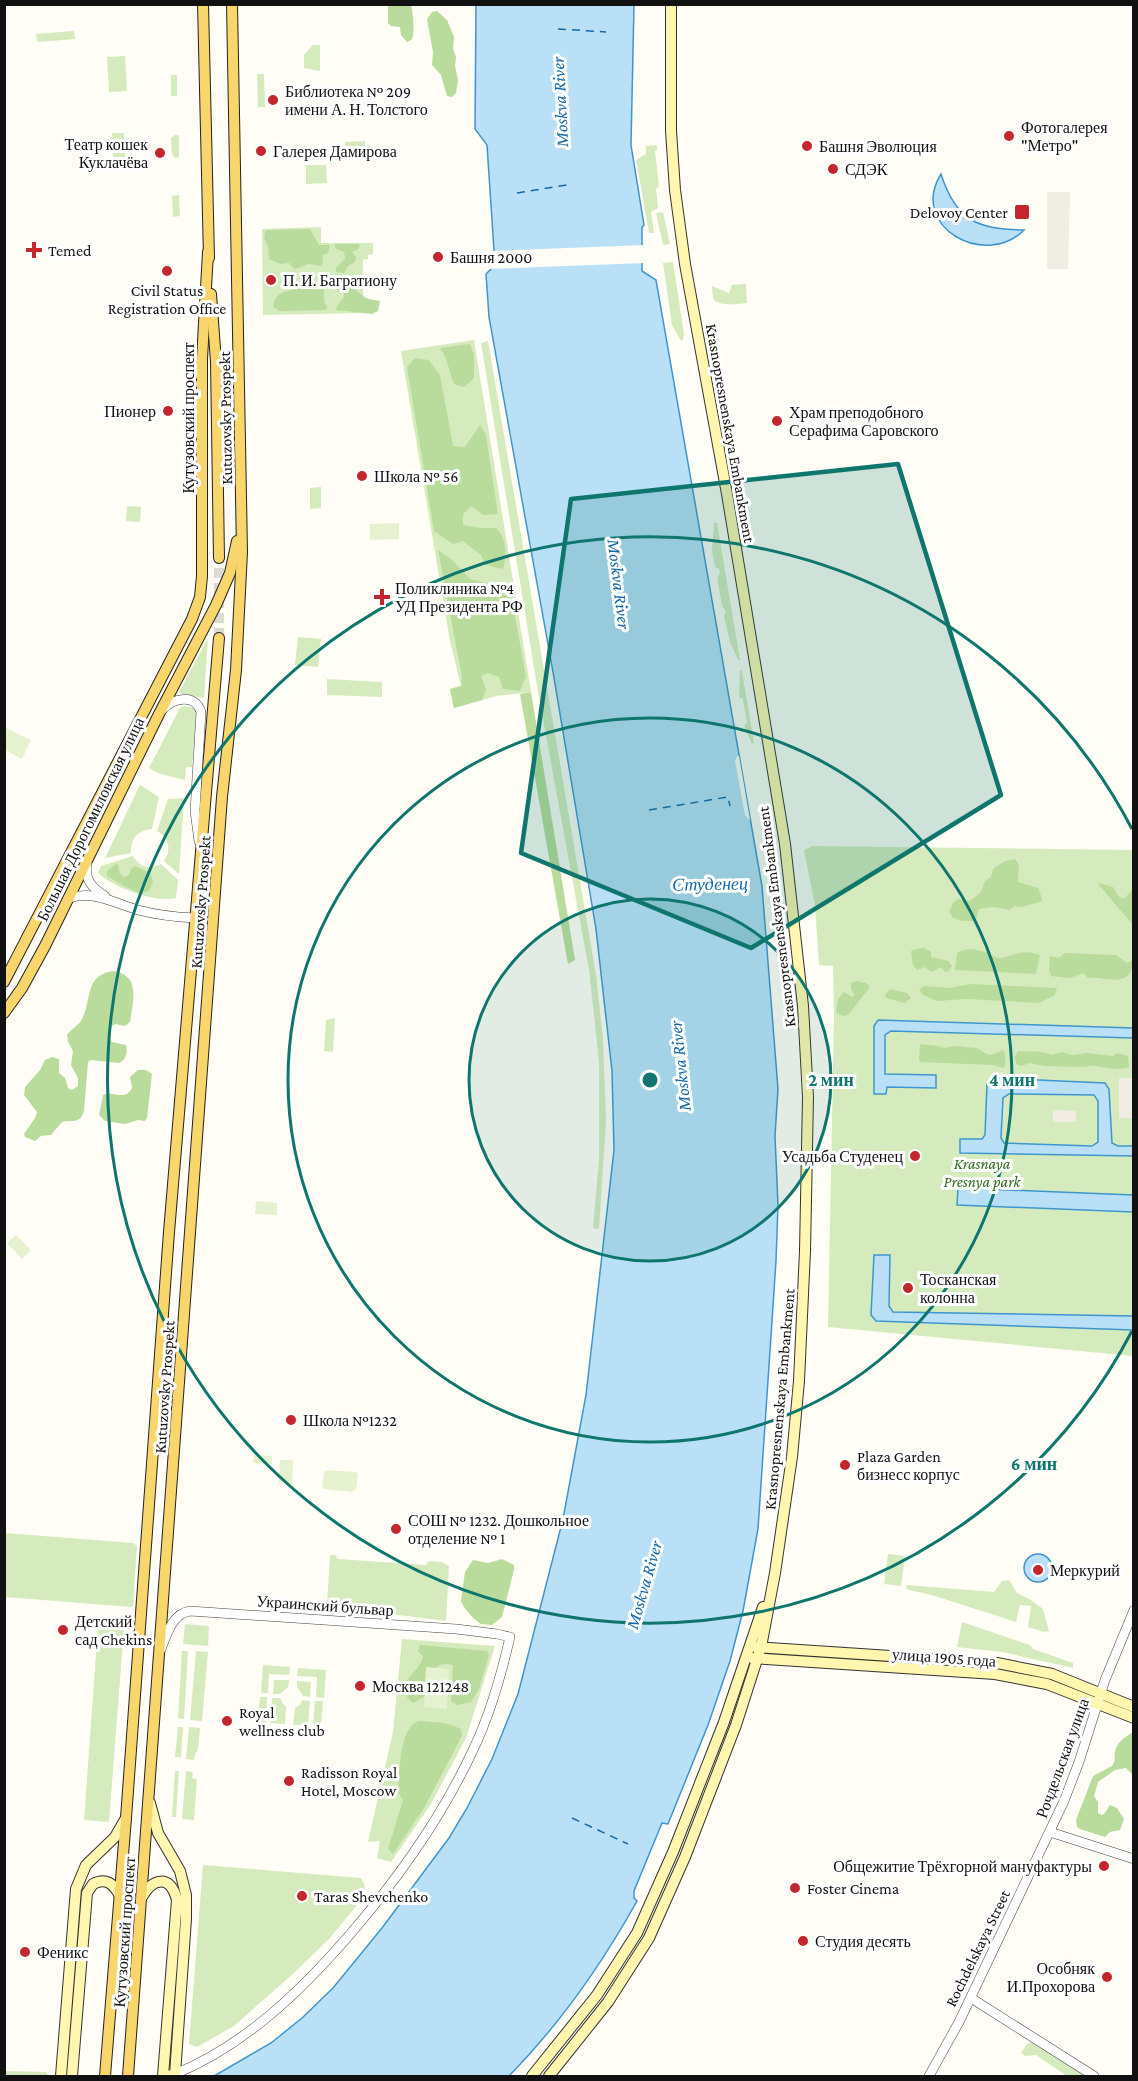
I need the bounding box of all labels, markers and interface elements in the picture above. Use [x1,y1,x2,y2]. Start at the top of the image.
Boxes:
water label: Moskva River [548,55,572,149]
place label: Библиотека № 209 имени А. Н. Толстого [285,83,428,118]
marker: Библиотека № 209 имени А. Н. Толстого [266,93,280,107]
place label: Фотогалерея "Метро" [1021,119,1108,155]
marker: Фотогалерея "Метро" [1002,129,1016,143]
place label: Театр кошек Куклачёва [65,136,148,172]
place label: Башня Эволюция [819,138,937,156]
marker: Башня Эволюция [800,139,814,153]
place label: Галерея Дамирова [273,143,397,161]
marker: Галерея Дамирова [254,144,268,158]
marker: Театр кошек Куклачёва [153,146,167,160]
place label: СДЭК [845,161,888,179]
marker: СДЭК [826,162,840,176]
marker: Delovoy Center [1013,203,1031,221]
place label: Delovoy Center [910,204,1008,222]
marker: Temed [25,241,43,259]
place label: Temed [48,242,92,259]
place label: Башня 2000 [450,249,532,266]
marker: Башня 2000 [431,250,445,264]
marker: Civil Status Registration Office [160,264,174,278]
place label: П. И. Багратиону [283,272,397,290]
marker: П. И. Багратиону [264,273,278,287]
place label: Civil Status Registration Office [108,282,226,318]
street label: Krasnopresnenskaya Embankment [702,322,758,545]
street label: Кутузовский проспект [180,342,198,494]
street label: Kutuzovsky Prospekt [216,351,236,485]
place label: Пионер [104,403,156,421]
marker: Пионер [161,404,175,418]
place label: Храм преподобного Серафима Саровского [789,404,939,440]
marker: Храм преподобного Серафима Саровского [770,414,784,428]
place label: Школа № 56 [374,468,458,485]
marker: Школа № 56 [355,469,369,483]
water label: Moskva River [603,537,635,631]
place label: Поликлиника №4 УД Президента РФ [395,580,523,616]
marker: Поликлиника №4 УД Президента РФ [373,588,391,606]
street label: Большая Дорогомиловская улица [34,715,148,924]
street label: Krasnopresnenskaya Embankment [754,805,799,1028]
street label: Kutuzovsky Prospekt [187,834,215,969]
water label: Студенец [672,873,748,895]
water label: Moskva River [665,1019,695,1113]
centre of rings [640,1070,660,1090]
text: 2 мин [808,1070,854,1090]
text: 4 мин [989,1070,1035,1090]
place label: Усадьба Студенец [782,1148,903,1166]
marker: Усадьба Студенец [908,1149,922,1163]
park label: Krasnaya Presnya park [943,1155,1022,1191]
place label: Тосканская колонна [920,1271,997,1306]
marker: Тосканская колонна [901,1281,915,1295]
street label: Krasnopresnenskaya Embankment [761,1287,799,1510]
street label: Kutuzovsky Prospekt [151,1319,179,1454]
place label: Школа №1232 [303,1412,397,1429]
marker: Школа №1232 [284,1413,298,1427]
place label: Plaza Garden бизнесс корпус [857,1448,960,1484]
text: 6 мин [1011,1454,1057,1474]
marker: Plaza Garden бизнесс корпус [838,1458,852,1472]
place label: СОШ № 1232. Дошкольное отделение № 1 [408,1512,589,1548]
marker: СОШ № 1232. Дошкольное отделение № 1 [389,1522,403,1536]
water label: Moskva River [622,1538,666,1632]
place label: Меркурий [1050,1562,1120,1580]
marker: Меркурий [1031,1563,1045,1577]
street label: Украинский бульвар [256,1592,394,1620]
place label: Детский сад Chekins [75,1613,152,1649]
marker: Детский сад Chekins [56,1623,70,1637]
street label: улица 1905 года [891,1645,997,1671]
place label: Москва 121248 [372,1678,469,1695]
marker: Москва 121248 [353,1679,367,1693]
street label: Рочдельская улица [1033,1696,1093,1821]
place label: Royal wellness club [239,1704,325,1739]
marker: Royal wellness club [220,1714,234,1728]
place label: Radisson Royal Hotel, Moscow [301,1764,397,1799]
marker: Radisson Royal Hotel, Moscow [282,1774,296,1788]
street label: Кутузовский проспект [111,1856,139,2008]
place label: Общежитие Трёхгорной мануфактуры [833,1858,1092,1876]
marker: Общежитие Трёхгорной мануфактуры [1097,1859,1111,1873]
place label: Foster Cinema [807,1880,900,1897]
marker: Foster Cinema [788,1881,802,1895]
street label: Rochdelskaya Street [942,1886,1014,2010]
place label: Taras Shevchenko [314,1888,428,1905]
marker: Taras Shevchenko [295,1889,309,1903]
place label: Студия десять [815,1933,911,1951]
marker: Студия десять [796,1934,810,1948]
place label: Феникс [37,1944,88,1961]
marker: Феникс [18,1945,32,1959]
place label: Особняк И.Прохорова [1007,1960,1095,1996]
marker: Особняк И.Прохорова [1100,1970,1114,1984]

